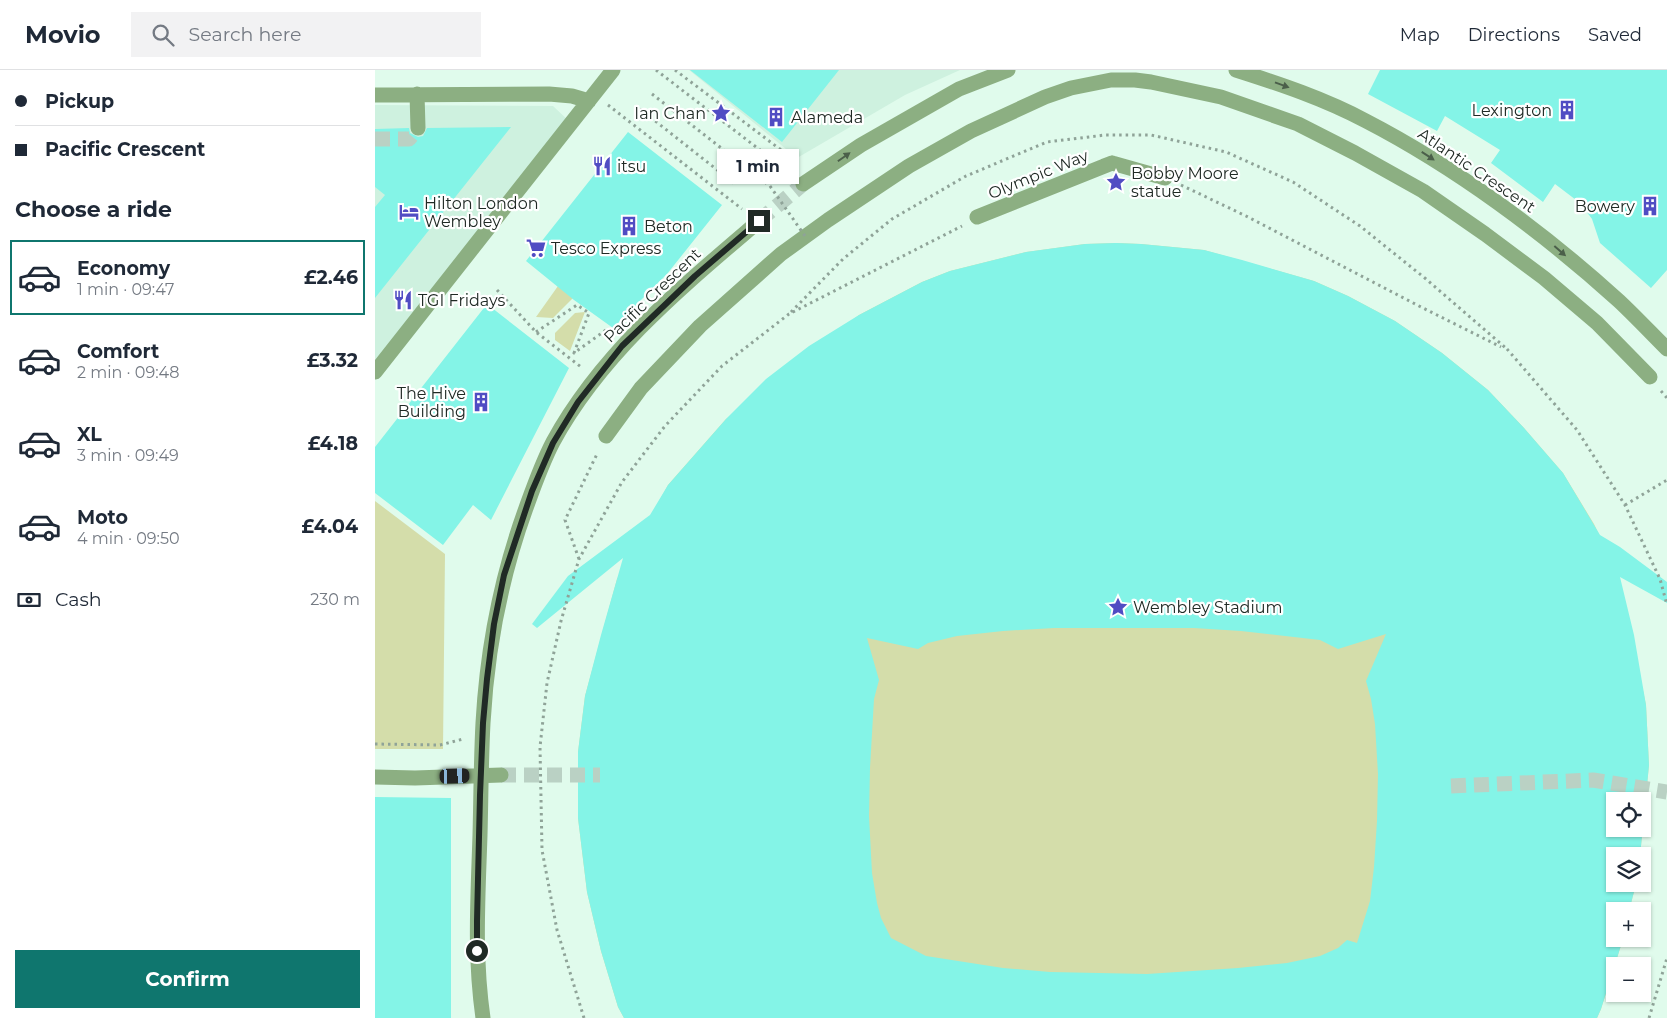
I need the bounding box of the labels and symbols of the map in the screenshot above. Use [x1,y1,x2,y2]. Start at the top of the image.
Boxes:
one-way arrow [1275,81,1290,89]
building icon: Lexington [1556,99,1578,121]
place label: Lexington [1472,101,1552,120]
place icon: Ian Chan [710,102,732,124]
place label: Ian Chan [634,104,706,123]
building icon: Alameda [765,106,787,128]
place label: Alameda [791,108,863,127]
street label: Atlantic Crescent [1414,124,1539,217]
street label: Olympic Way [985,146,1091,203]
callout: 1 min [718,148,800,184]
one-way arrow [1421,151,1435,161]
one-way arrow [837,152,850,162]
restaurant icon: itsu [591,155,613,177]
place label: itsu [617,157,646,176]
place label: Bobby Moore statue [1131,164,1239,201]
place icon: Bobby Moore statue [1105,171,1127,193]
place label: Hilton London Wembley [424,194,539,231]
building icon: Bowery [1639,195,1661,217]
place label: Bowery [1575,197,1635,216]
hotel icon: Hilton London Wembley [398,201,420,223]
route end [748,210,770,232]
building icon: Beton [618,215,640,237]
place label: Beton [644,217,693,236]
supermarket icon: Tesco Express [525,237,547,259]
place label: Tesco Express [551,239,661,258]
street label: Pacific Crescent [600,244,705,346]
one-way arrow [1553,245,1566,256]
restaurant icon: TGI Fridays [392,289,414,311]
place label: TGI Fridays [418,291,506,310]
place label: The Hive Building [397,384,466,421]
building icon: The Hive Building [470,391,492,413]
place icon: Wembley Stadium [1107,596,1129,618]
place label: Wembley Stadium [1133,598,1282,617]
car [439,768,470,784]
route start [466,940,488,962]

